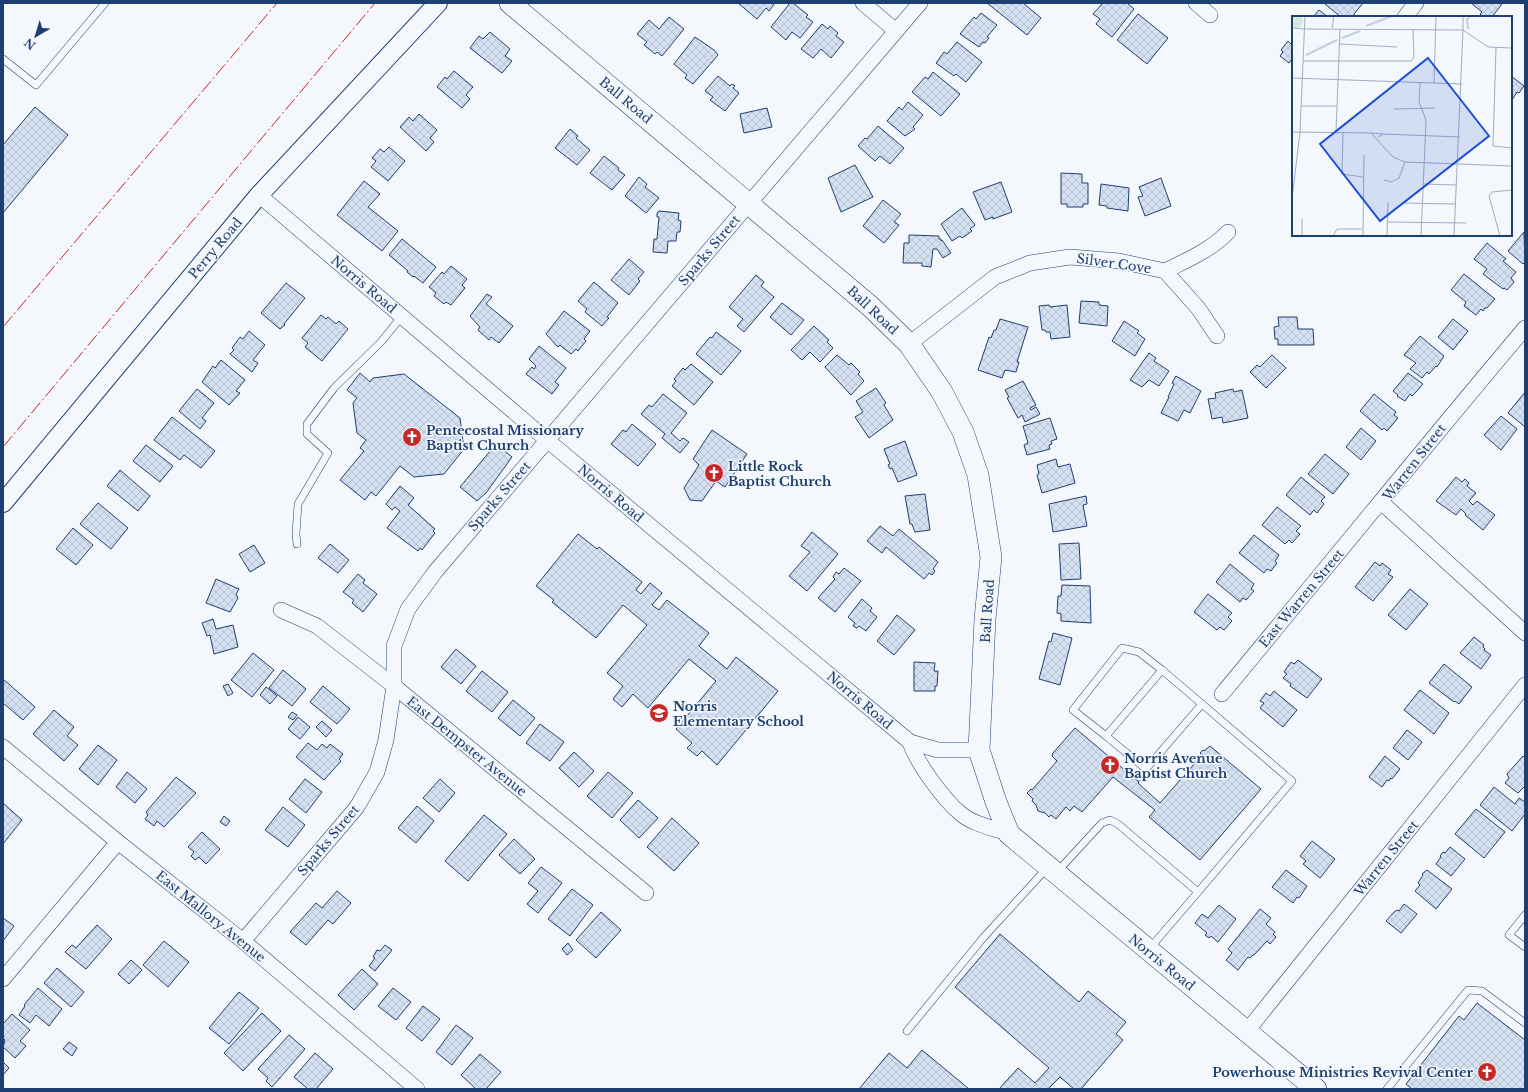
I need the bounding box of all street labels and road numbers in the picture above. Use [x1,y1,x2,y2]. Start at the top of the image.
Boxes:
street label: Ball Road [596,73,656,128]
street label: Sparks Street [675,211,744,289]
street label: Perry Road [185,214,246,282]
street label: Silver Cove [1075,250,1152,277]
street label: Norris Road [327,252,400,317]
street label: Ball Road [843,282,902,339]
street label: Warren Street [1378,420,1450,505]
street label: Sparks Street [464,458,534,535]
street label: Norris Road [574,461,647,526]
street label: East Warren Street [1255,545,1348,651]
street label: Ball Road [977,578,998,644]
street label: Norris Road [823,668,896,733]
street label: East Dempster Avenue [403,693,530,800]
street label: Sparks Street [294,801,363,879]
street label: Warren Street [1350,817,1422,901]
street label: East Mallory Avenue [152,867,269,966]
street label: Norris Road [1125,930,1199,995]

